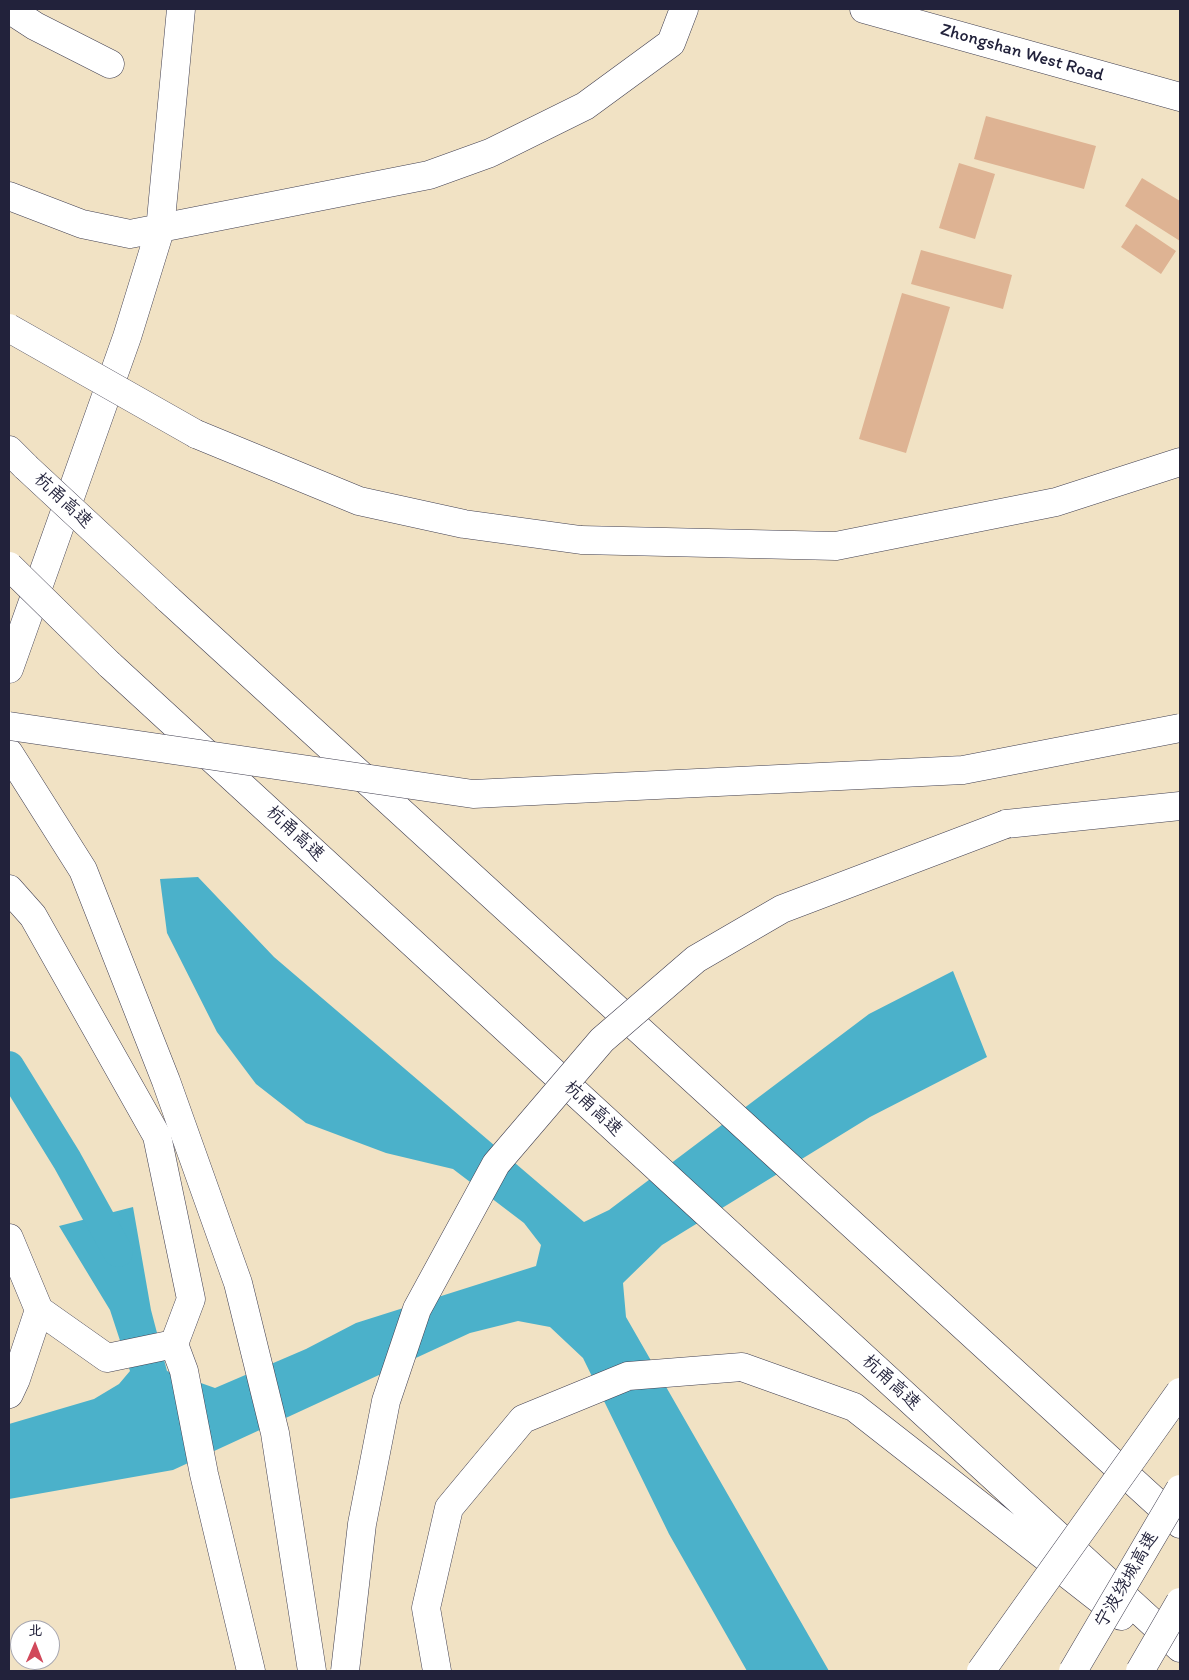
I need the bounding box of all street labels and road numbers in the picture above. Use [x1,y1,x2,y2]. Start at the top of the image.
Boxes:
street label: Zhongshan West Road [938,19,1106,87]
street label: 杭甬高速 [29,469,97,533]
street label: 杭甬高速 [261,802,329,866]
street label: 杭甬高速 [559,1077,627,1141]
street label: 杭甬高速 [857,1351,925,1415]
street label: 宁波绕城高速 [1091,1528,1163,1632]

